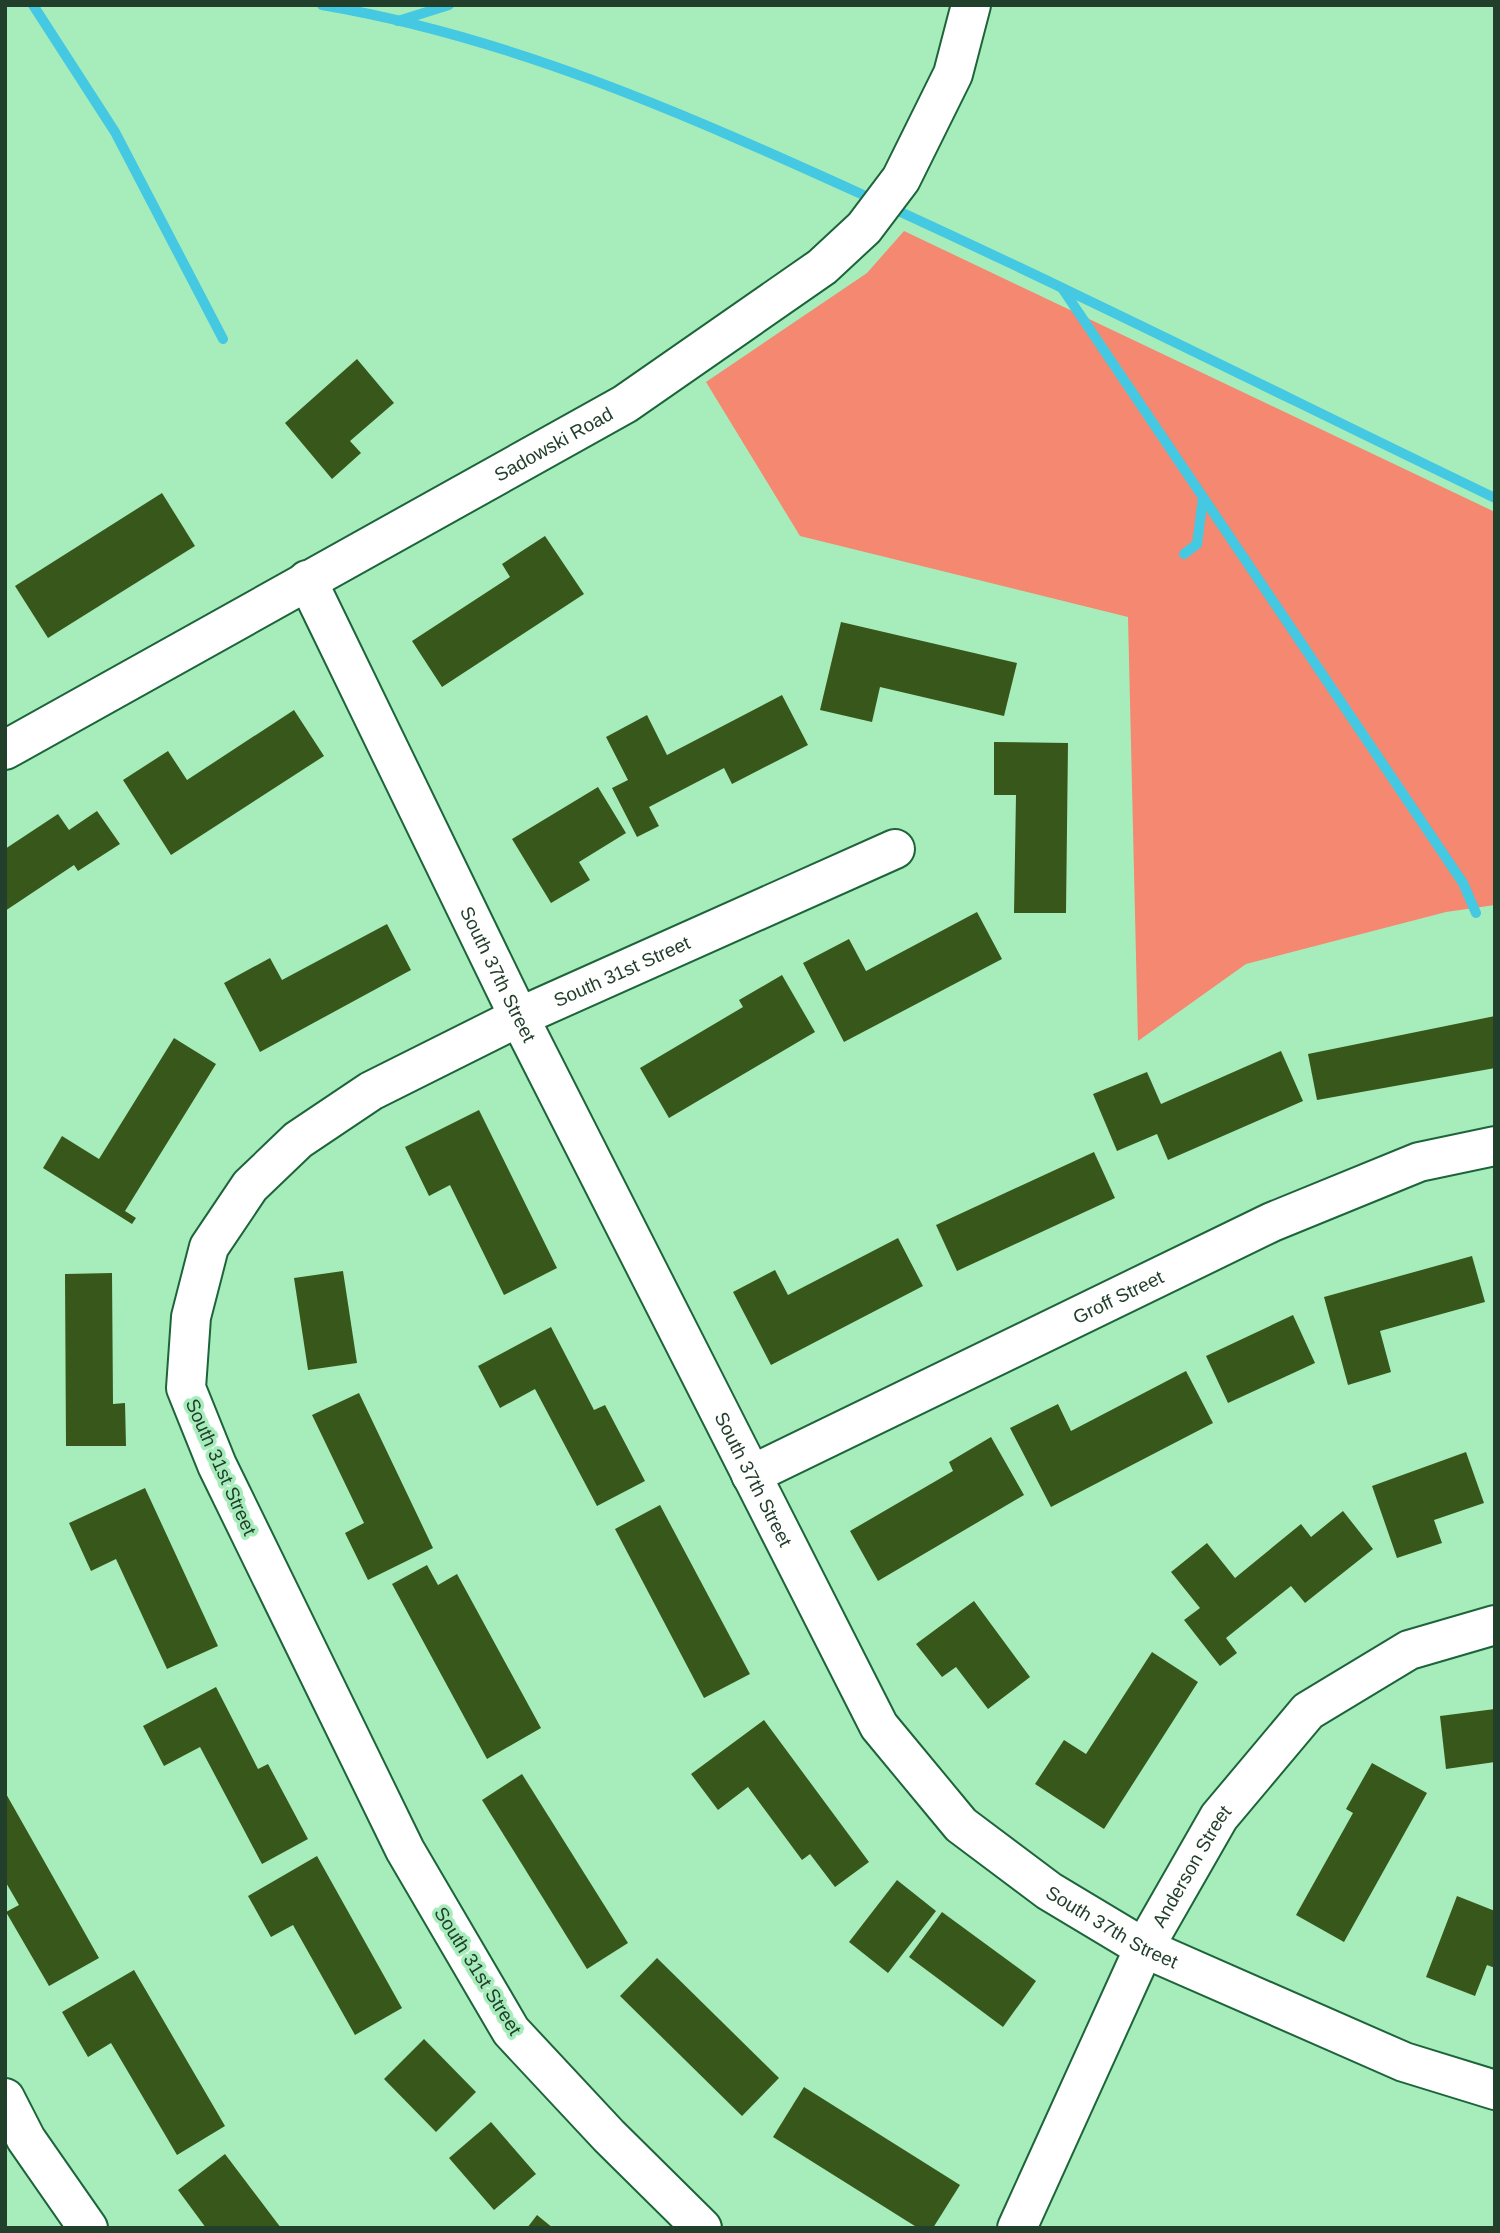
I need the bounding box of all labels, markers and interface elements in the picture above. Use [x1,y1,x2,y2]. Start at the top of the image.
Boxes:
street label: Sadowski Road [491,403,616,485]
street label: South 37th Street [456,903,541,1046]
street label: South 31st Street [550,931,694,1011]
street label: Groff Street [1069,1266,1167,1328]
street label: South 31st Street [182,1396,261,1539]
street label: South 37th Street [711,1408,797,1551]
street label: Anderson Street [1148,1800,1235,1931]
street label: South 37th Street [1042,1881,1182,1972]
street label: South 31st Street [430,1903,526,2039]

